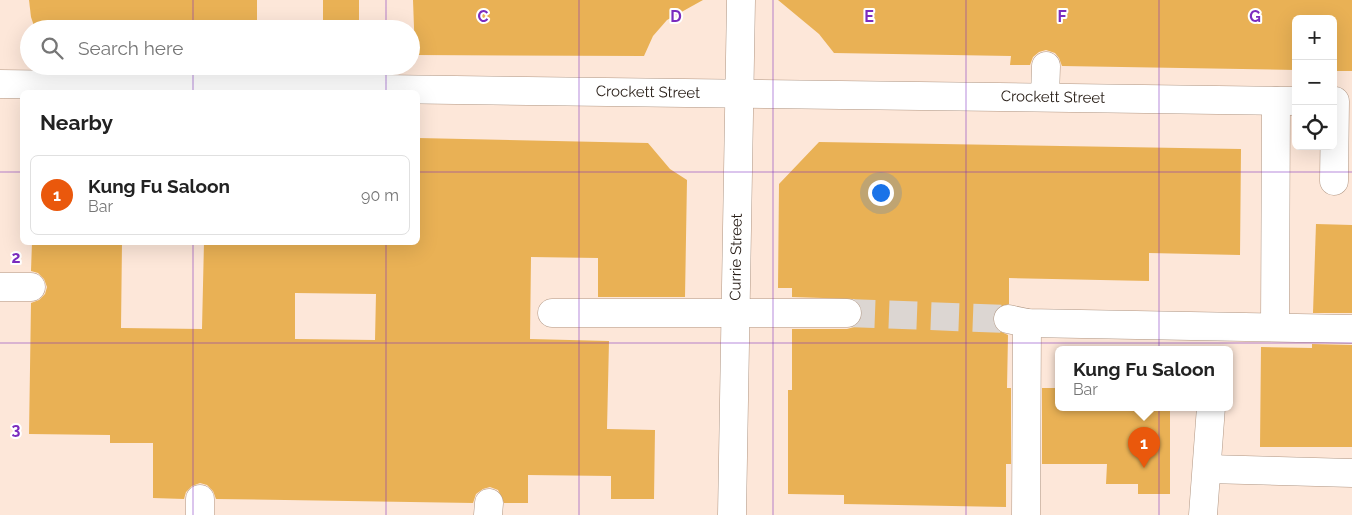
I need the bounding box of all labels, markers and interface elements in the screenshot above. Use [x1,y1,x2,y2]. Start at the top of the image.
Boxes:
text: C [478,7,489,26]
text: D [670,7,682,26]
text: E [864,7,874,26]
text: F [1057,7,1067,26]
text: G [1249,7,1261,26]
map controls [1292,15,1337,150]
button: + [1292,15,1337,60]
search box [20,20,420,75]
icon: search [38,34,66,62]
text: Search here [78,37,184,59]
button: − [1292,60,1337,105]
street label: Crockett Street [596,82,700,102]
street label: Crockett Street [1001,87,1105,107]
button: locate [1292,105,1337,150]
text: Nearby [40,110,113,135]
text: Kung Fu Saloon [88,175,230,197]
your location [868,180,894,206]
text: 1 [53,186,61,205]
text: 90 m [361,186,399,205]
text: Bar [88,197,113,216]
street label: Currie Street [726,213,746,301]
text: 2 [11,248,21,267]
popup [1055,346,1233,411]
text: Kung Fu Saloon [1073,358,1215,380]
text: Bar [1073,380,1098,399]
text: 3 [12,420,21,439]
pin: 1 [1128,427,1160,468]

